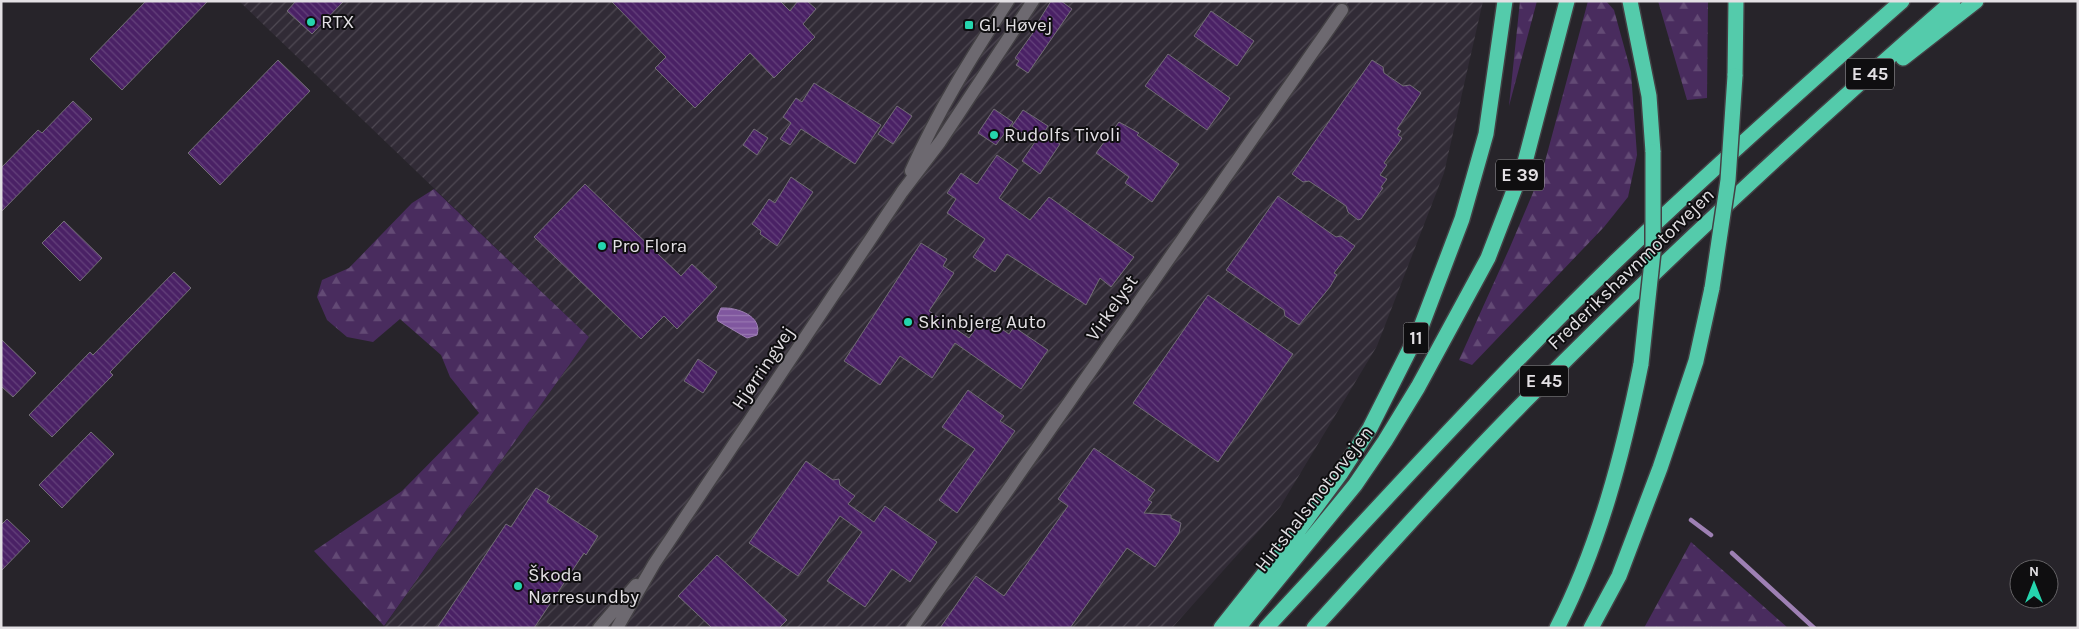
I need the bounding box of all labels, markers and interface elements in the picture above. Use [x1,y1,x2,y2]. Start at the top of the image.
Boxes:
place label: RTX [321,11,354,33]
place label: Gl. Høvej [979,14,1053,36]
marker: RTX [305,16,317,28]
marker: Gl. Høvej [963,19,975,31]
road number: E 45 [1846,59,1894,90]
place label: Rudolfs Tivoli [1004,124,1121,146]
marker: Rudolfs Tivoli [988,129,1000,141]
road number: E 39 [1496,160,1544,190]
street label: Frederikshavnmotorvejen [1543,184,1719,354]
place label: Pro Flora [612,235,687,257]
marker: Pro Flora [596,240,608,252]
street label: Virkelyst [1081,271,1143,345]
place label: Skinbjerg Auto [918,311,1046,333]
marker: Skinbjerg Auto [902,316,914,328]
street label: Hjørringvej [727,322,799,414]
road number: 11 [1404,322,1428,353]
road number: E 45 [1520,366,1568,396]
street label: Hirtshalsmotorvejen [1250,422,1378,576]
north arrow [2009,559,2059,609]
text: N [2029,563,2039,580]
place label: Škoda Nørresundby [528,564,639,608]
marker: Škoda Nørresundby [512,580,524,592]

